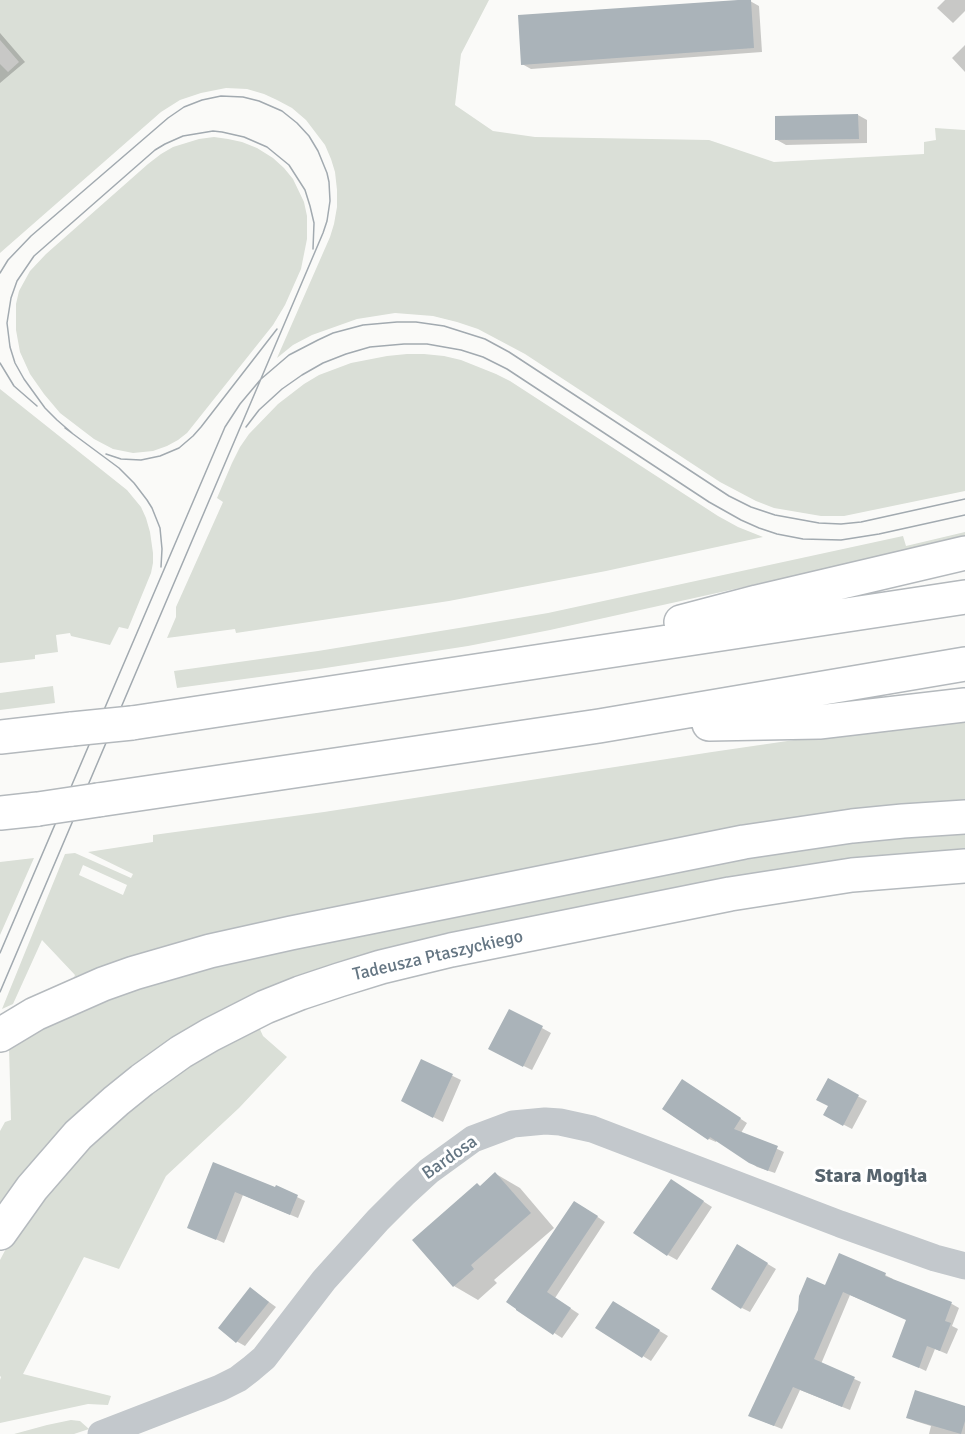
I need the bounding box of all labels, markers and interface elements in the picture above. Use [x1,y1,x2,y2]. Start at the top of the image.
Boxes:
street label: Tadeusza Ptaszyckiego [351,926,525,986]
street label: Bardosa [418,1131,482,1185]
district label: Stara Mogiła [815,1165,927,1189]

